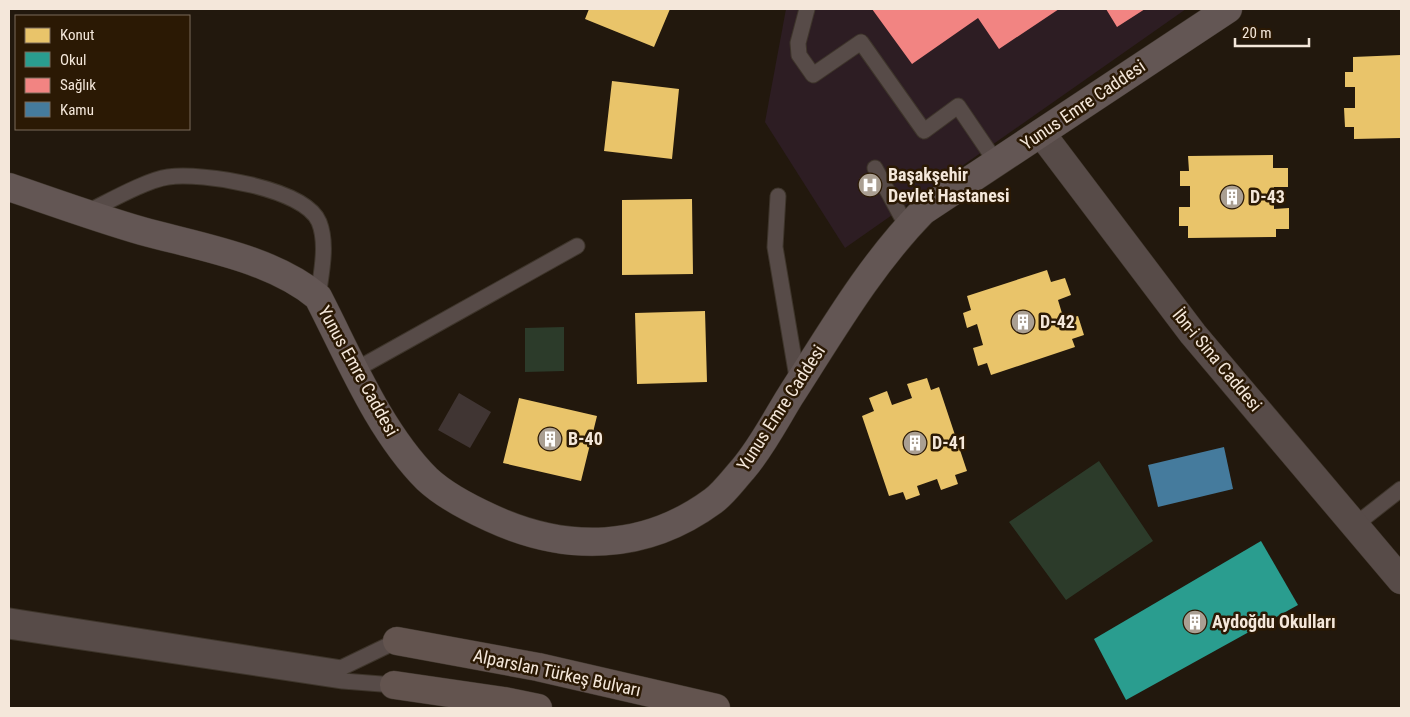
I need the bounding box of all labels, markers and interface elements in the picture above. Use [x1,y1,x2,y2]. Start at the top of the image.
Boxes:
legend [15,15,190,130]
scale bar [1235,15,1309,47]
text: 20 m [1242,24,1272,42]
text: Konut [60,26,94,44]
text: Okul [60,51,86,69]
street label: Yunus Emre Caddesi [1017,55,1149,154]
text: Sağlık [60,76,96,94]
text: Kamu [60,101,94,119]
place label: Başakşehir Devlet Hastanesi [888,164,1009,206]
hospital icon: Başakşehir Devlet Hastanesi [857,172,883,198]
building icon: D-43 [1219,184,1245,210]
place label: D-43 [1250,186,1285,207]
street label: Yunus Emre Caddesi [314,302,403,439]
street label: İbn-i Sina Caddesi [1168,304,1266,415]
building icon: D-42 [1010,309,1036,335]
place label: D-42 [1040,311,1075,332]
street label: Yunus Emre Caddesi [732,341,829,474]
building icon: B-40 [537,426,563,452]
place label: B-40 [568,428,603,449]
building icon: D-41 [902,430,928,456]
place label: D-41 [932,432,967,453]
building icon: Aydoğdu Okulları [1182,609,1208,635]
place label: Aydoğdu Okulları [1212,611,1336,632]
street label: Alparslan Türkeş Bulvarı [471,644,643,701]

